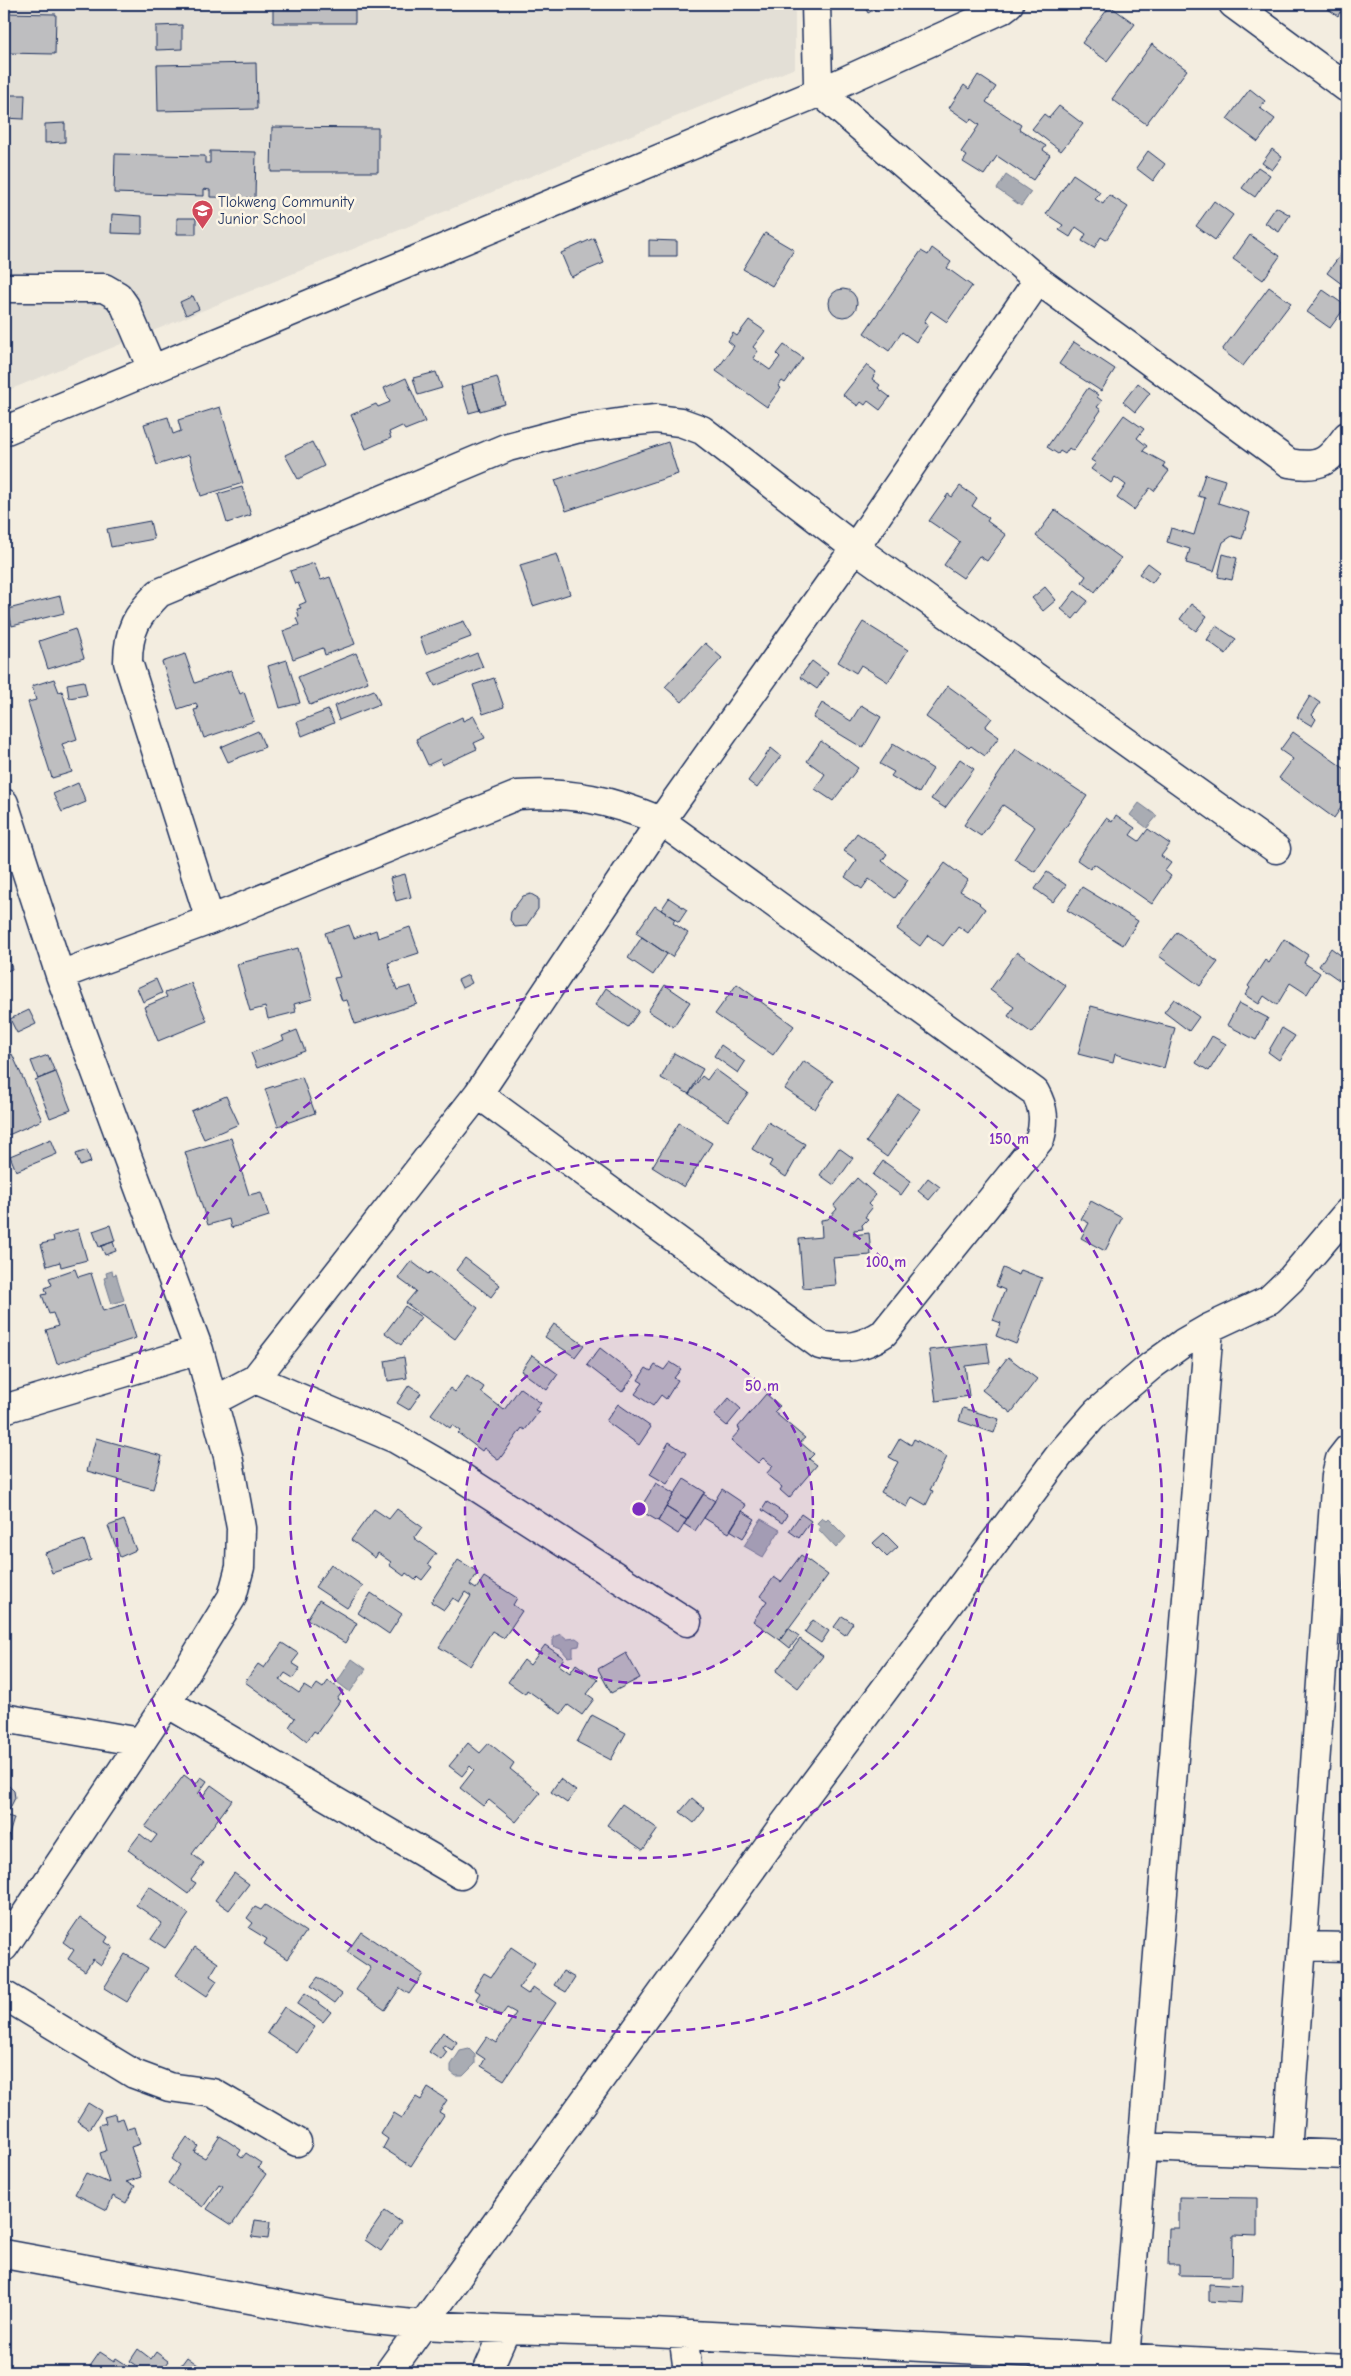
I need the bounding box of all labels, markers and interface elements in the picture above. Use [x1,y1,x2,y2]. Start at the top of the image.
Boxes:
place label: Tlokweng Community Junior School [218,193,354,228]
school or university icon: Tlokweng Community Junior School [190,199,214,230]
text: 150 m [989,1130,1029,1148]
text: 100 m [866,1253,906,1271]
text: 50 m [745,1377,779,1395]
centre of rings [630,1500,648,1518]

